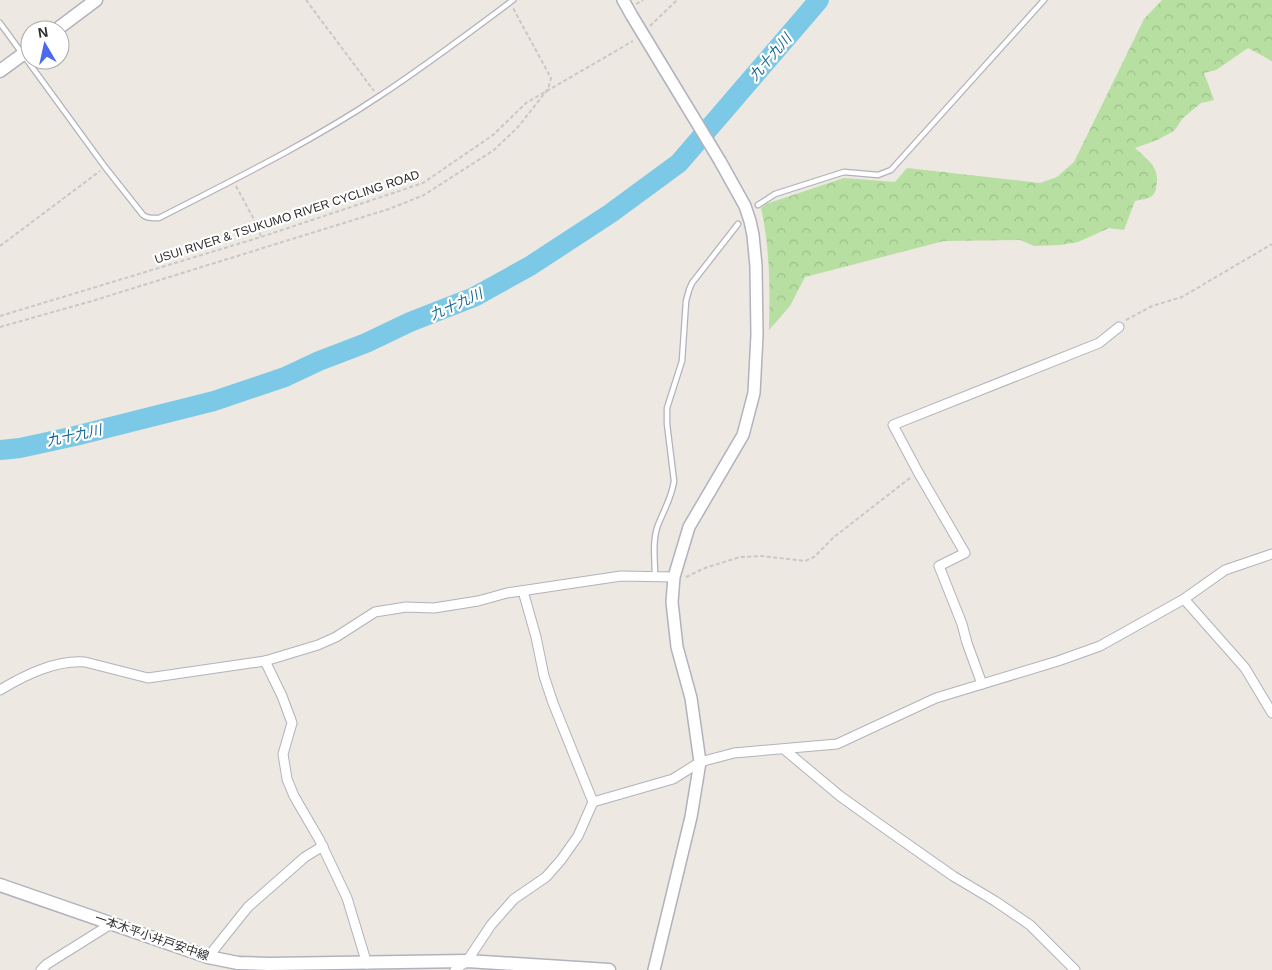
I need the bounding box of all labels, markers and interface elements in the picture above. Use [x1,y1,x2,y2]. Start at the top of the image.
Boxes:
north arrow [20,20,70,70]
text: N [37,23,49,41]
water label: 九十九川 [746,29,796,83]
street label: USUI RIVER & TSUKUMO RIVER CYCLING ROAD [153,167,422,267]
water label: 九十九川 [427,284,487,323]
water label: 九十九川 [45,421,105,449]
street label: 一本木平小井戸安中線 [93,911,211,963]

